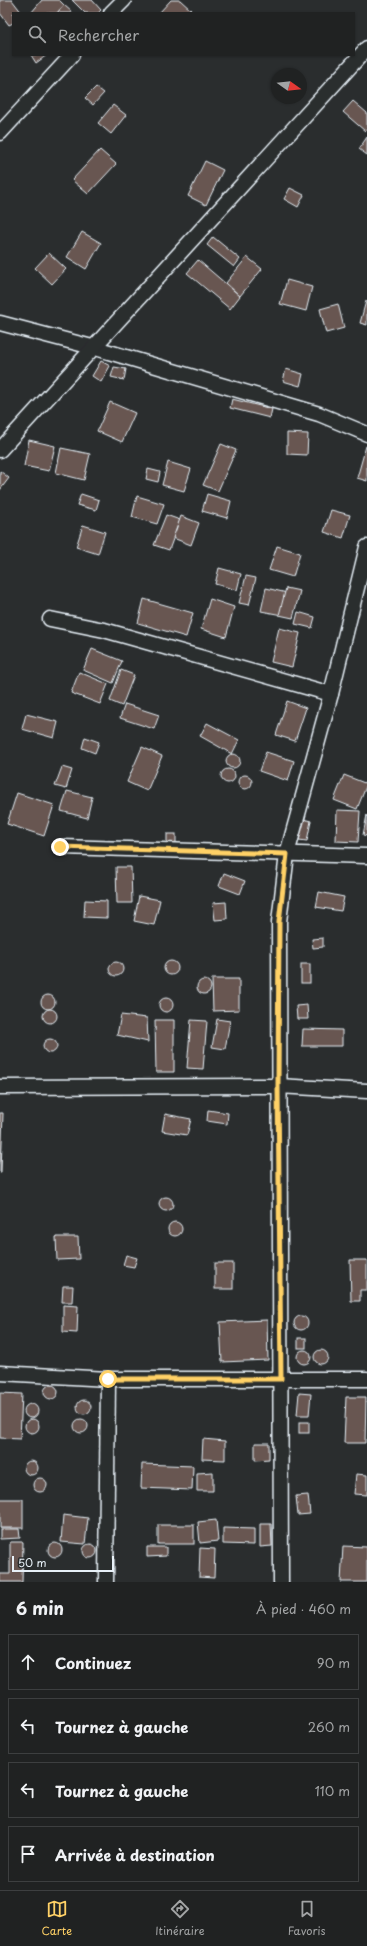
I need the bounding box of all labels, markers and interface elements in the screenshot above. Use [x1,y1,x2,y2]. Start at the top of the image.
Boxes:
search box [12,12,355,56]
icon: search [26,23,48,45]
text: Rechercher [58,23,139,46]
north arrow [271,68,307,104]
route end [51,838,69,856]
route start [99,1370,117,1388]
scale bar [12,1554,114,1573]
text: 50 m [18,1554,47,1571]
text: 6 min [16,1595,64,1621]
text: À pied · 460 m [256,1599,351,1618]
icon: ahead [17,1651,39,1673]
text: Continuez [55,1651,131,1674]
text: 90 m [317,1653,350,1672]
icon: left [17,1715,39,1737]
text: Tournez à gauche [55,1715,189,1738]
text: 260 m [308,1717,350,1736]
icon: left [17,1779,39,1801]
text: Tournez à gauche [55,1779,189,1802]
text: 110 m [315,1781,350,1800]
icon: arrive [17,1843,39,1865]
text: Arrivée à destination [55,1843,215,1866]
tab: Carte [42,1898,72,1939]
tab: Itinéraire [155,1898,205,1939]
tab: Favoris [288,1898,325,1939]

